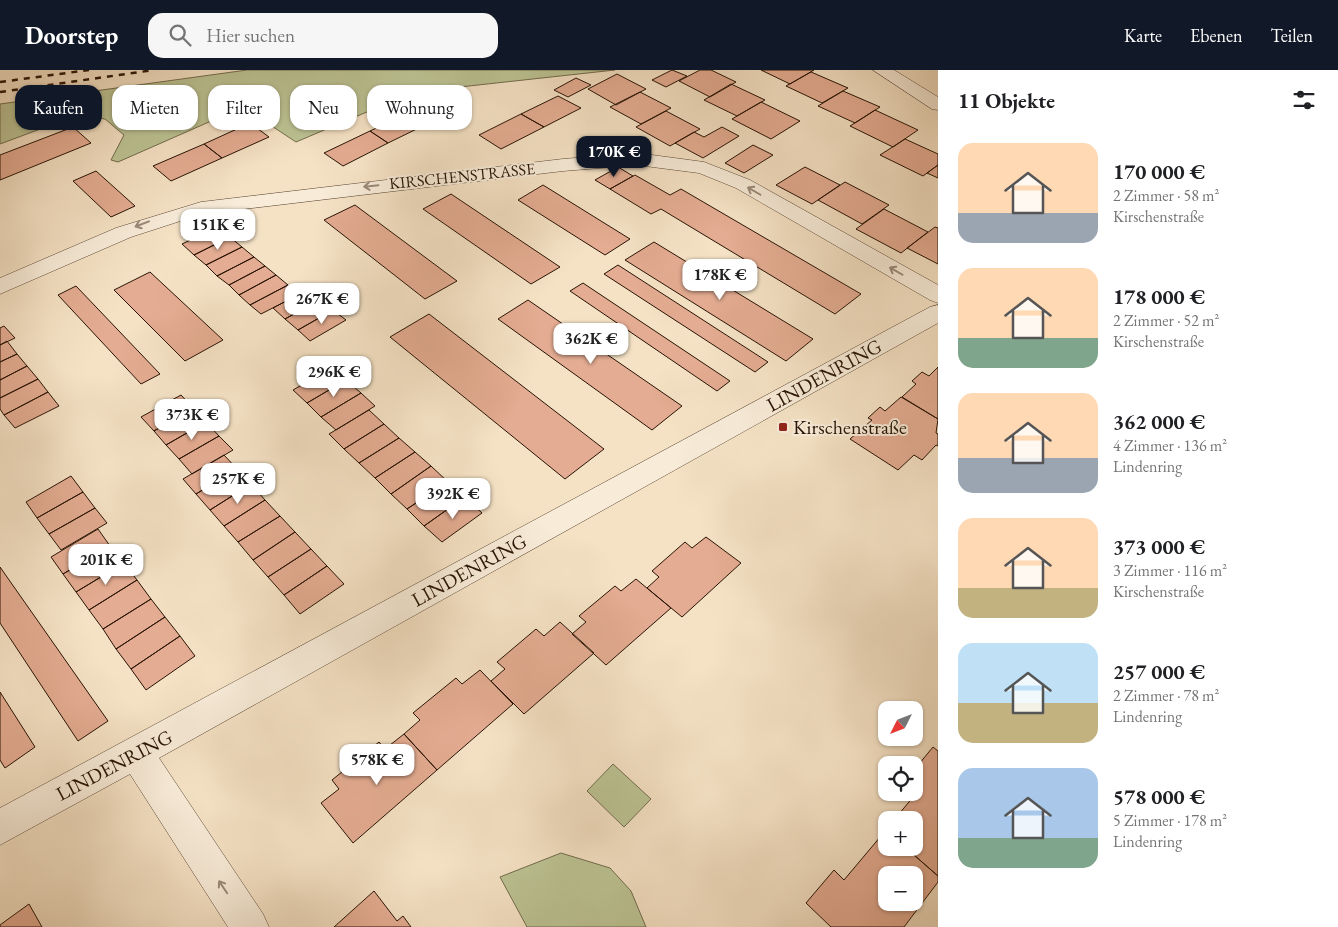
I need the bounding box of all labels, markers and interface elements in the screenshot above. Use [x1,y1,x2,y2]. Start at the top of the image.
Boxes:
search box [148,13,498,58]
text: Doorstep [25,20,118,51]
icon: search [166,21,194,49]
text: Hier suchen [206,23,295,48]
text: Karte [1124,24,1162,47]
text: Ebenen [1190,24,1243,47]
text: Teilen [1271,24,1313,47]
chip: Kaufen [15,85,102,130]
chip: Mieten [112,85,198,130]
chip: Filter [208,85,280,130]
chip: Neu [290,85,357,130]
chip: Wohnung [367,85,472,130]
icon: filters [1290,86,1318,114]
text: 11 Objekte [958,87,1055,114]
pin: 170K € [573,136,655,178]
text: 170K € [587,141,641,162]
street label: KIRSCHENSTRASSE [388,158,536,194]
text: 170 000 € [1113,158,1205,185]
icon: home [998,163,1058,223]
one-way arrow [364,181,380,191]
one-way arrow [748,185,762,195]
text: 2 Zimmer · 58 m² [1113,185,1219,206]
text: Kirschenstraße [1113,206,1204,227]
pin: 151K € [177,208,259,251]
text: 151K € [191,214,245,235]
one-way arrow [135,220,151,229]
pin: 178K € [679,258,761,301]
text: 178K € [693,264,747,285]
one-way arrow [889,265,903,275]
pin: 267K € [281,282,363,325]
text: 178 000 € [1113,283,1205,310]
text: 267K € [295,288,349,309]
icon: home [998,288,1058,348]
text: 2 Zimmer · 52 m² [1113,310,1219,331]
pin: 362K € [550,322,632,365]
text: 362K € [564,328,618,349]
text: Kirschenstraße [1113,331,1204,352]
street label: LINDENRING [762,333,886,417]
pin: 296K € [293,356,375,398]
text: 296K € [307,361,361,382]
pin: 373K € [151,398,233,441]
text: 373K € [165,404,219,425]
text: 362 000 € [1113,408,1205,435]
icon: home [998,413,1058,473]
place label: Kirschenstraße [793,414,907,440]
marker: Kirschenstraße [777,421,789,433]
text: 4 Zimmer · 136 m² [1113,435,1227,456]
text: Lindenring [1113,456,1182,477]
pin: 257K € [197,462,279,505]
text: 257K € [211,468,265,489]
pin: 392K € [412,478,494,520]
text: 392K € [426,483,480,504]
street label: LINDENRING [407,528,531,612]
text: 373 000 € [1113,533,1205,560]
icon: home [998,538,1058,598]
pin: 201K € [65,544,147,586]
text: 201K € [79,549,133,570]
text: 3 Zimmer · 116 m² [1113,560,1227,581]
text: Kirschenstraße [1113,581,1204,602]
text: 257 000 € [1113,658,1205,685]
icon: home [998,663,1058,723]
text: 2 Zimmer · 78 m² [1113,685,1219,706]
north arrow [878,701,922,746]
map controls [878,701,923,911]
text: Lindenring [1113,706,1182,727]
street label: LINDENRING [51,723,177,807]
pin: 578K € [336,744,418,786]
text: 578K € [350,749,404,770]
button: locate [878,756,923,801]
text: 578 000 € [1113,783,1205,810]
icon: home [998,788,1058,848]
text: 5 Zimmer · 178 m² [1113,810,1227,831]
button: + [878,811,923,856]
text: Lindenring [1113,831,1182,852]
button: − [878,866,923,911]
one-way arrow [218,880,228,894]

